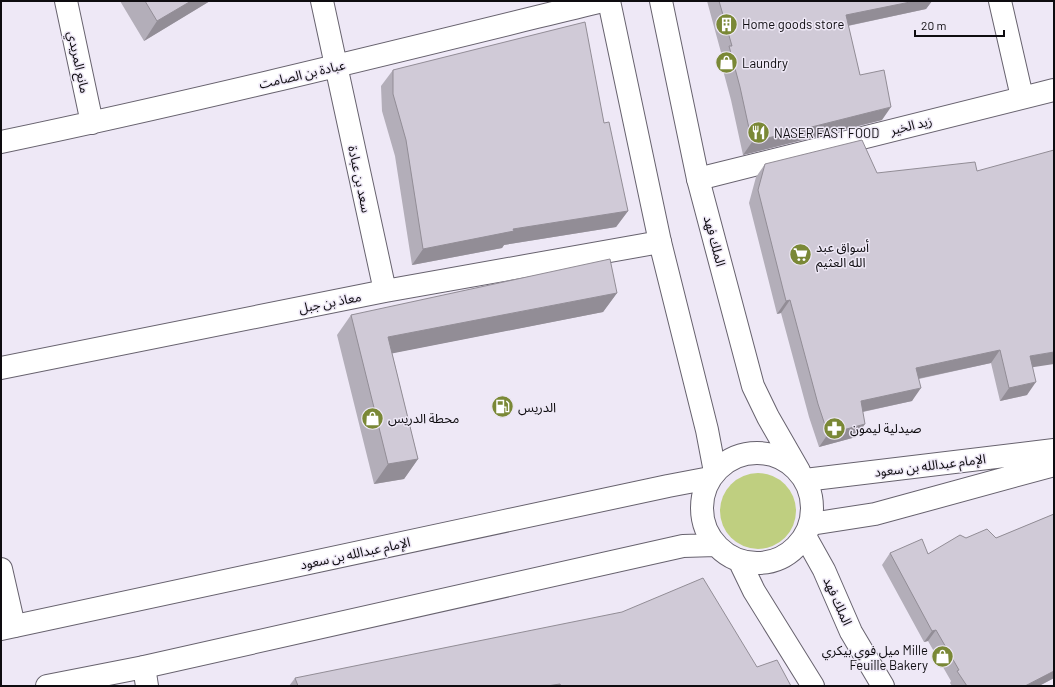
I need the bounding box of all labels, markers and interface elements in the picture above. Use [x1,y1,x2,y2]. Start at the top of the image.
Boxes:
building icon: Home goods store [714,11,740,37]
scale bar [915,12,1004,38]
place label: Home goods store [742,16,844,32]
text: 20 m [921,18,947,32]
street label: مانع المريدي [62,30,93,95]
shop icon: Laundry [714,50,740,76]
place label: Laundry [742,55,788,71]
street label: عبادة بن الصامت [257,56,347,93]
street label: زيد الخير [887,112,934,138]
restaurant icon: NASER FAST FOOD [746,120,772,146]
place label: NASER FAST FOOD [774,125,879,141]
street label: سعد بن عبادة [344,144,375,214]
street label: الملك فهد [700,214,729,268]
place label: أسواق عبد الله العثيم [816,239,869,273]
supermarket icon: أسواق عبد الله العثيم [787,241,813,267]
street label: معاذ بن جبل [297,288,363,317]
fuel station icon: الدريس [490,394,516,420]
place label: الدريس [518,399,556,416]
shop icon: محطة الدريس [360,405,386,431]
place label: محطة الدريس [388,410,460,427]
pharmacy icon: صيدلية ليمون [821,415,847,441]
place label: صيدلية ليمون [850,420,922,437]
street label: الإمام عبدالله بن سعود [873,450,987,482]
street label: الإمام عبدالله بن سعود [298,534,412,574]
street label: الملك فهد [819,574,856,628]
place label: ميل فوي بيكري Mille Feuille Bakery [822,642,928,673]
shop icon: ميل فوي بيكري Mille Feuille Bakery [930,644,956,670]

